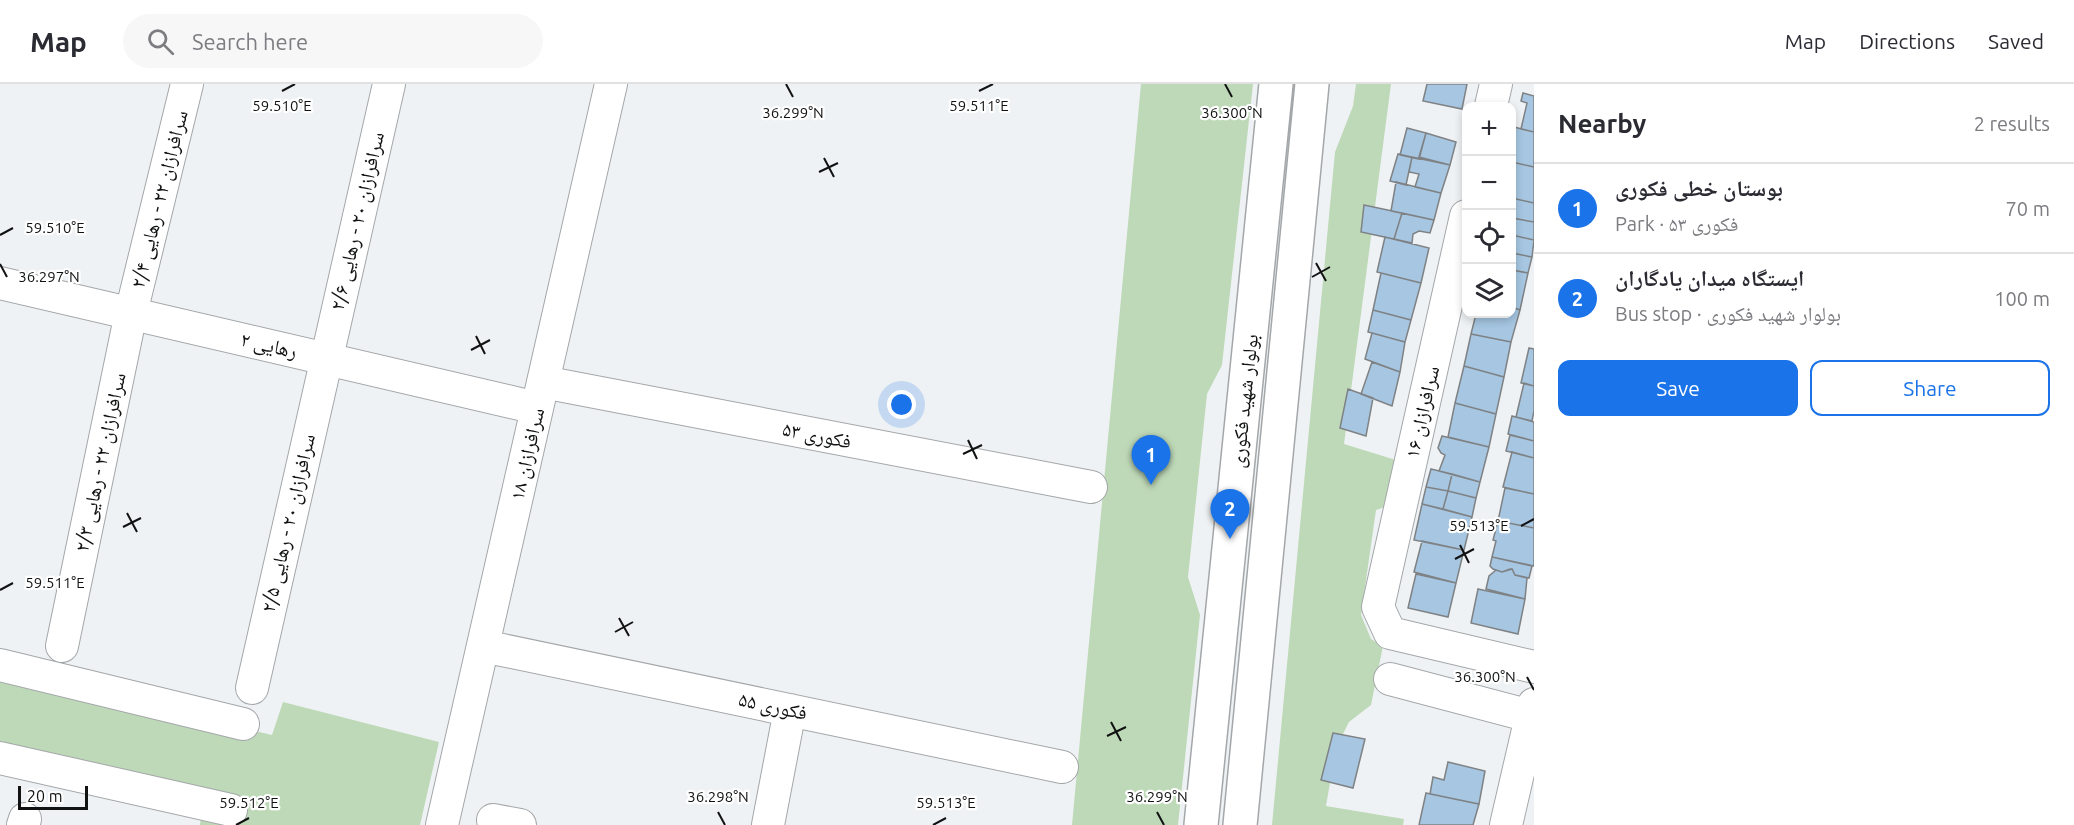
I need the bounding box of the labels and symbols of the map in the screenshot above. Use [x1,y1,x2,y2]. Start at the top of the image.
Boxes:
text: 59.510°E [252,97,312,114]
text: 59.511°E [949,97,1009,114]
text: 36.299°N [762,104,824,121]
text: 36.300°N [1201,104,1263,121]
street label: سرافرازان ۲۲ - رهایی ۲/۴ [125,108,193,290]
street label: سرافرازان ۲۰ - رهایی ۲/۶ [325,129,389,313]
text: 59.510°E [25,219,85,236]
text: 36.297°N [18,268,80,285]
street label: رهایی ۲ [238,327,300,363]
street label: بولوار شهید فکوری [1225,333,1263,469]
street label: سرافرازان ۱۶ [1400,364,1444,460]
street label: سرافرازان ۲۲ - رهایی ۲/۳ [69,370,131,554]
your location [887,390,916,419]
street label: سرافرازان ۱۸ [505,406,549,502]
street label: فکوری ۵۳ [781,417,853,453]
street label: سرافرازان ۲۰ - رهایی ۲/۵ [256,431,320,615]
pin: 1 [1132,436,1170,485]
pin: 2 [1210,490,1250,539]
text: 59.513°E [1449,517,1509,534]
text: 59.511°E [25,574,85,591]
text: 36.300°N [1454,668,1516,685]
street label: فکوری ۵۵ [736,687,810,725]
scale bar [18,783,88,810]
text: 36.298°N [687,788,749,805]
text: 36.299°N [1126,788,1188,805]
text: 59.512°E [219,794,279,811]
text: 59.513°E [916,794,976,811]

